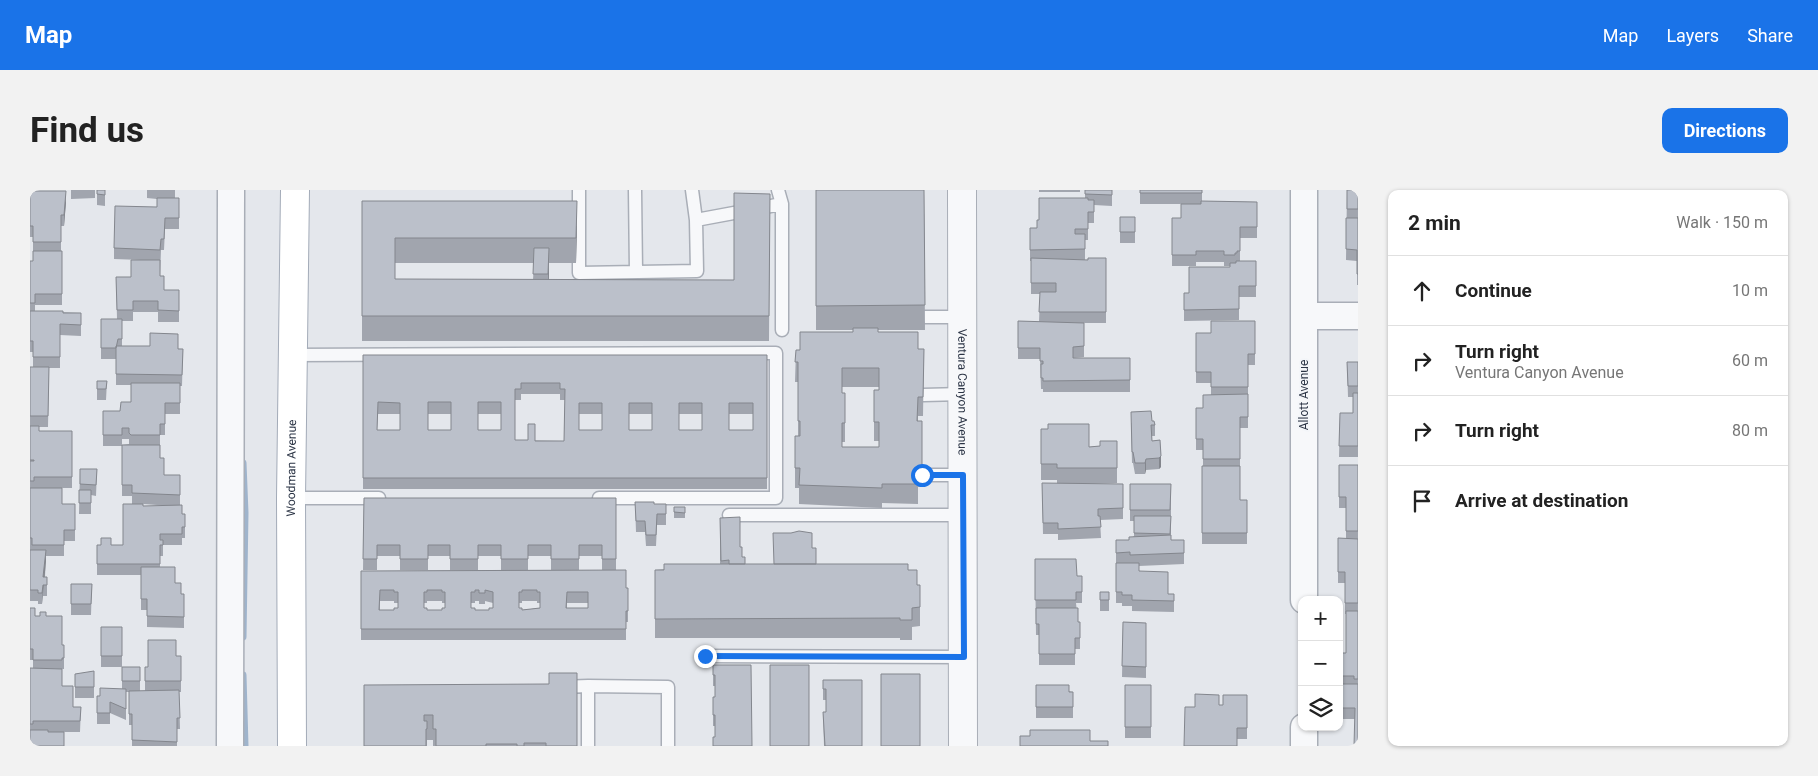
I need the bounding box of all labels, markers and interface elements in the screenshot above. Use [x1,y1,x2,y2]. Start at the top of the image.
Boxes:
text: Map [25,21,72,49]
text: Map [1603,25,1638,46]
text: Layers [1666,25,1719,46]
text: Share [1747,25,1793,46]
button: Directions [1662,108,1788,153]
text: Find us [30,110,144,151]
text: 2 min [1408,211,1461,235]
text: Walk · 150 m [1676,213,1768,232]
icon: ahead [1408,277,1436,305]
text: Continue [1455,279,1532,302]
text: 10 m [1732,281,1768,300]
street label: Ventura Canyon Avenue [955,329,969,455]
text: Turn right [1455,340,1539,363]
icon: right [1408,347,1436,375]
text: 60 m [1732,351,1768,370]
street label: Allott Avenue [1297,360,1311,430]
text: Ventura Canyon Avenue [1455,363,1624,382]
icon: right [1408,417,1436,445]
street label: Woodman Avenue [284,419,299,516]
text: Turn right [1455,419,1539,442]
text: 80 m [1732,421,1768,440]
route start [911,464,934,487]
icon: arrive [1408,487,1436,515]
text: Arrive at destination [1455,489,1628,512]
map controls [1298,596,1343,731]
button: + [1298,596,1343,641]
button: − [1298,641,1343,686]
route end [694,645,717,668]
button: layers [1298,686,1343,731]

